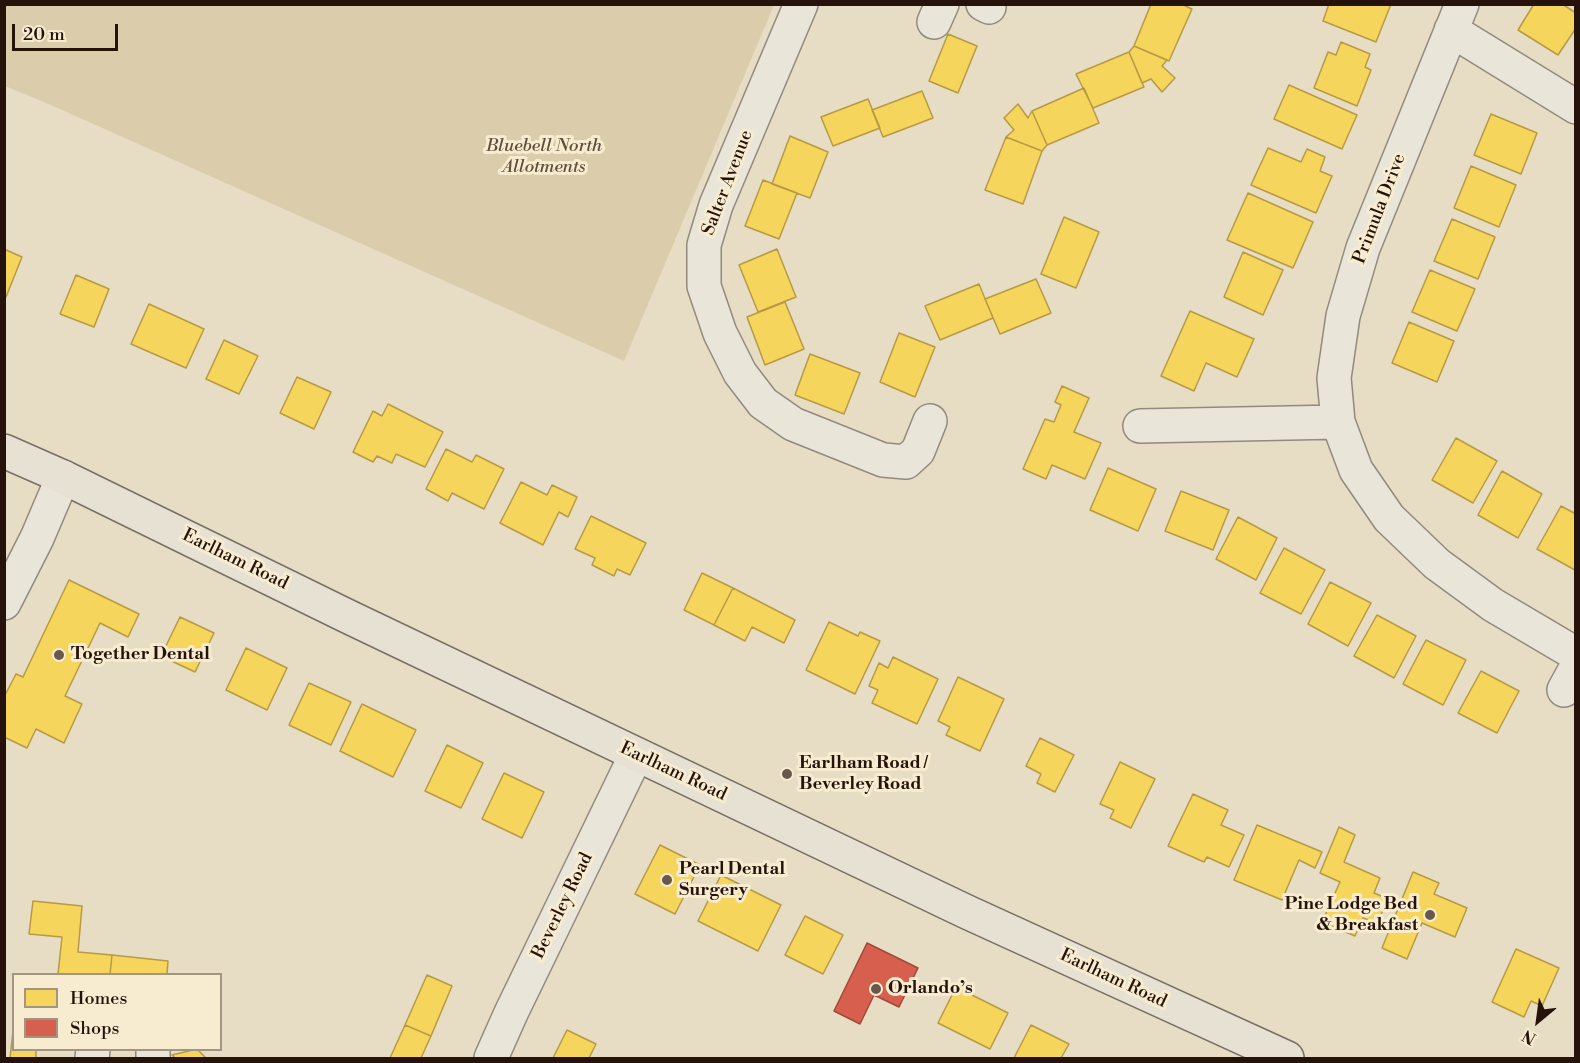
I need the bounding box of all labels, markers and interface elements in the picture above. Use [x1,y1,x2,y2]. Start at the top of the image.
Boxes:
scale bar [15,12,122,50]
text: 20 m [23,23,65,46]
street label: Salter Avenue [698,127,758,239]
park label: Bluebell North Allotments [486,136,602,178]
street label: Primula Drive [1349,151,1411,267]
street label: Earlham Road [178,525,292,595]
place label: Together Dental [71,644,210,666]
marker: Together Dental [52,648,66,662]
street label: Earlham Road [616,738,730,806]
place label: Earlham Road / Beverley Road [799,753,927,795]
marker: Earlham Road / Beverley Road [780,767,794,781]
street label: Beverley Road [528,849,598,963]
place label: Pearl Dental Surgery [679,859,785,902]
marker: Pearl Dental Surgery [660,873,674,887]
place label: Pine Lodge Bed & Breakfast [1285,894,1418,936]
marker: Pine Lodge Bed & Breakfast [1423,908,1437,922]
street label: Earlham Road [1056,945,1170,1013]
legend [12,973,222,1051]
place label: Orlando’s [888,978,973,1000]
marker: Orlando’s [869,982,883,996]
text: Homes [70,987,127,1010]
north arrow [1508,991,1568,1051]
text: Shops [70,1017,119,1040]
text: N [1519,1025,1540,1049]

